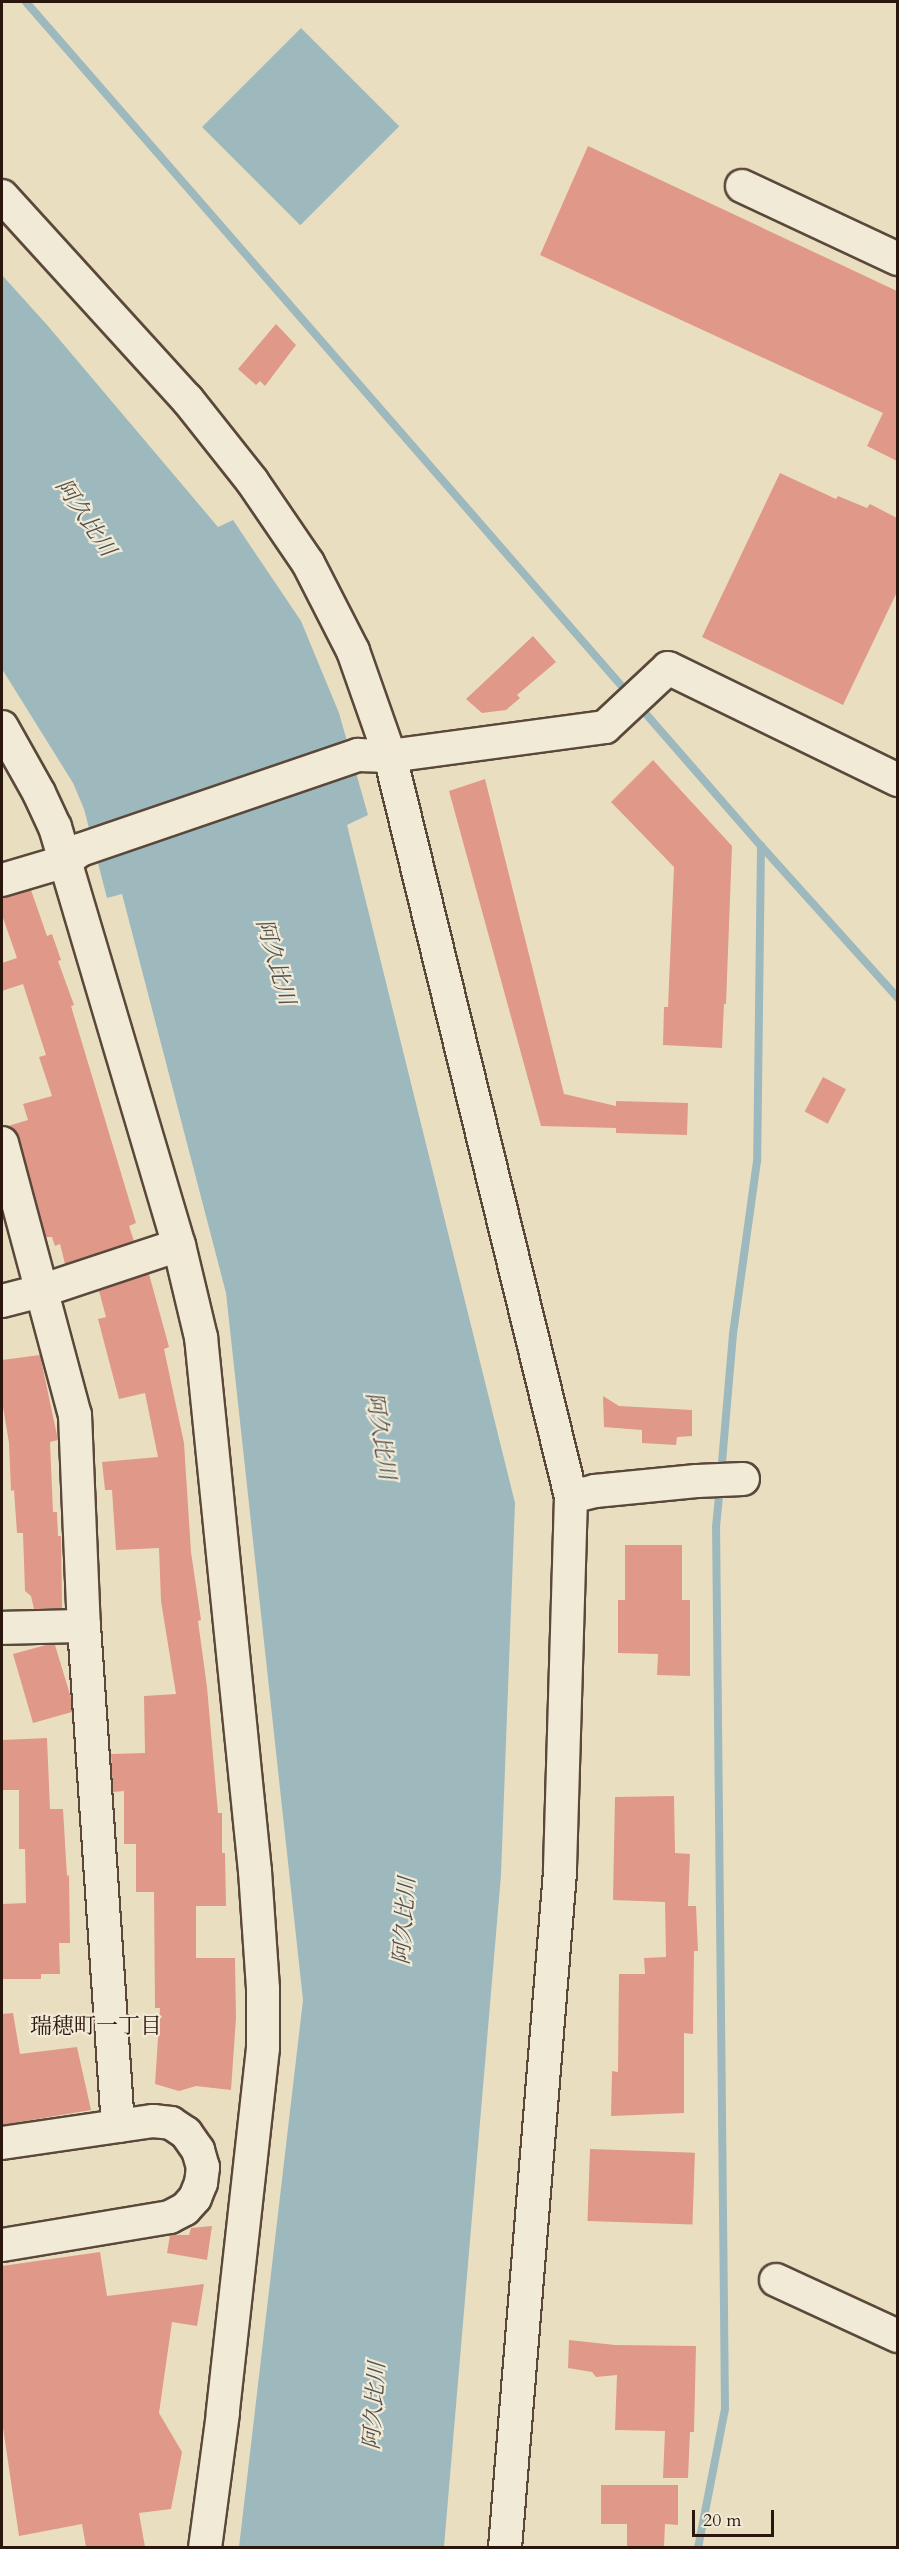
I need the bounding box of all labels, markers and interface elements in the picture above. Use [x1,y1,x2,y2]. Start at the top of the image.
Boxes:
water label: 阿久比川 [49,474,121,562]
water label: 阿久比川 [250,916,300,1008]
water label: 阿久比川 [360,1390,400,1482]
water label: 阿久比川 [389,1876,421,1966]
district label: 瑞穂町一丁目 [30,2014,162,2040]
water label: 阿久比川 [359,2361,391,2451]
scale bar [695,2498,778,2536]
text: 20 m [703,2508,742,2533]

